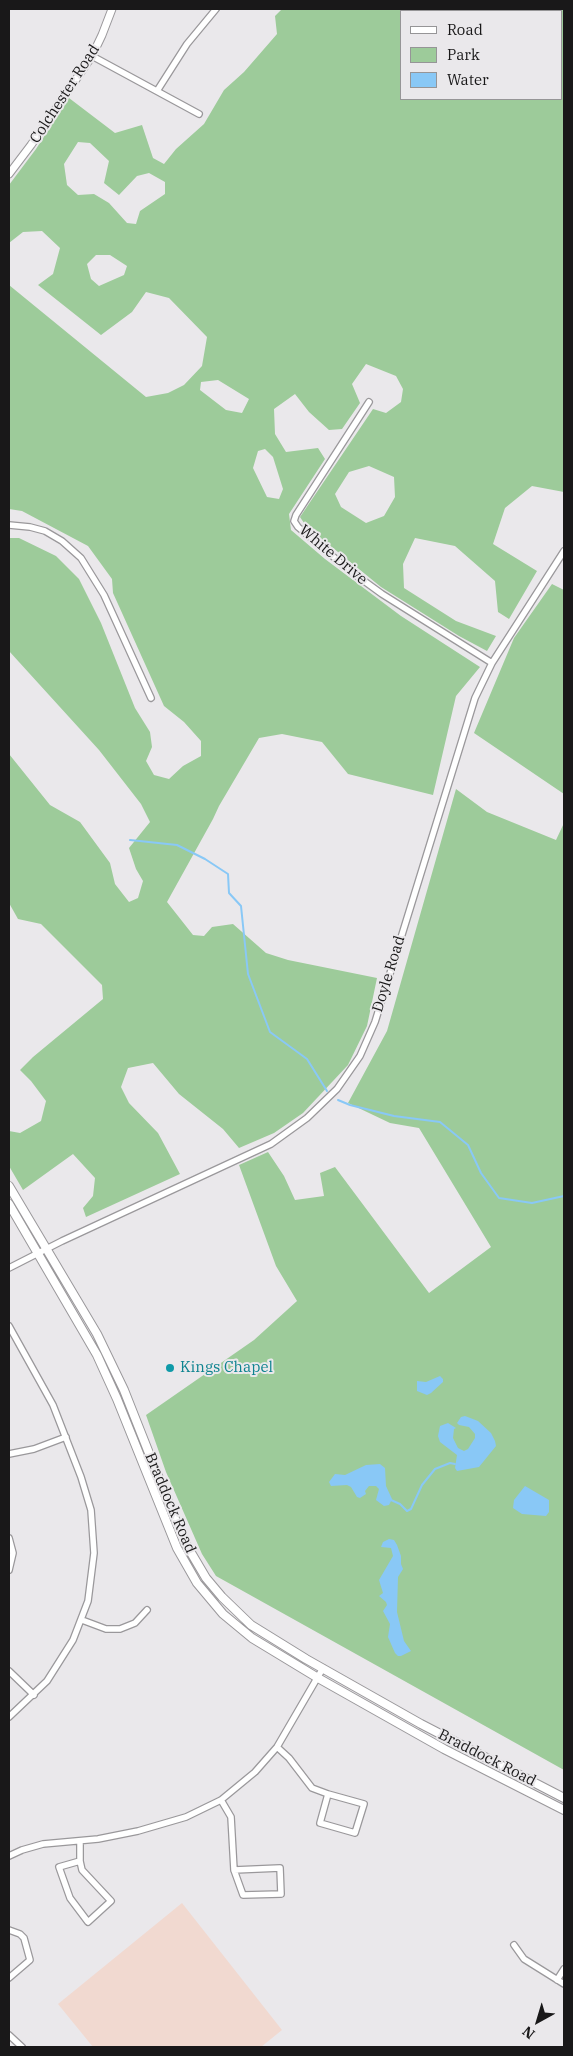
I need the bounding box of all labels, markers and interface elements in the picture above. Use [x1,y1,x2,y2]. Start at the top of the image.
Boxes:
legend [400,10,563,100]
text: Road [447,20,483,39]
street label: Colchester Road [26,41,104,147]
text: Park [447,45,480,64]
text: Water [447,70,489,89]
street label: White Drive [295,521,371,589]
street label: Doyle Road [369,934,409,1014]
place label: Kings Chapel [180,1359,273,1377]
marker: Kings Chapel [164,1362,176,1374]
street label: Braddock Road [141,1450,199,1556]
street label: Braddock Road [435,1726,539,1790]
north arrow [513,1996,563,2046]
text: N [519,2022,539,2043]

